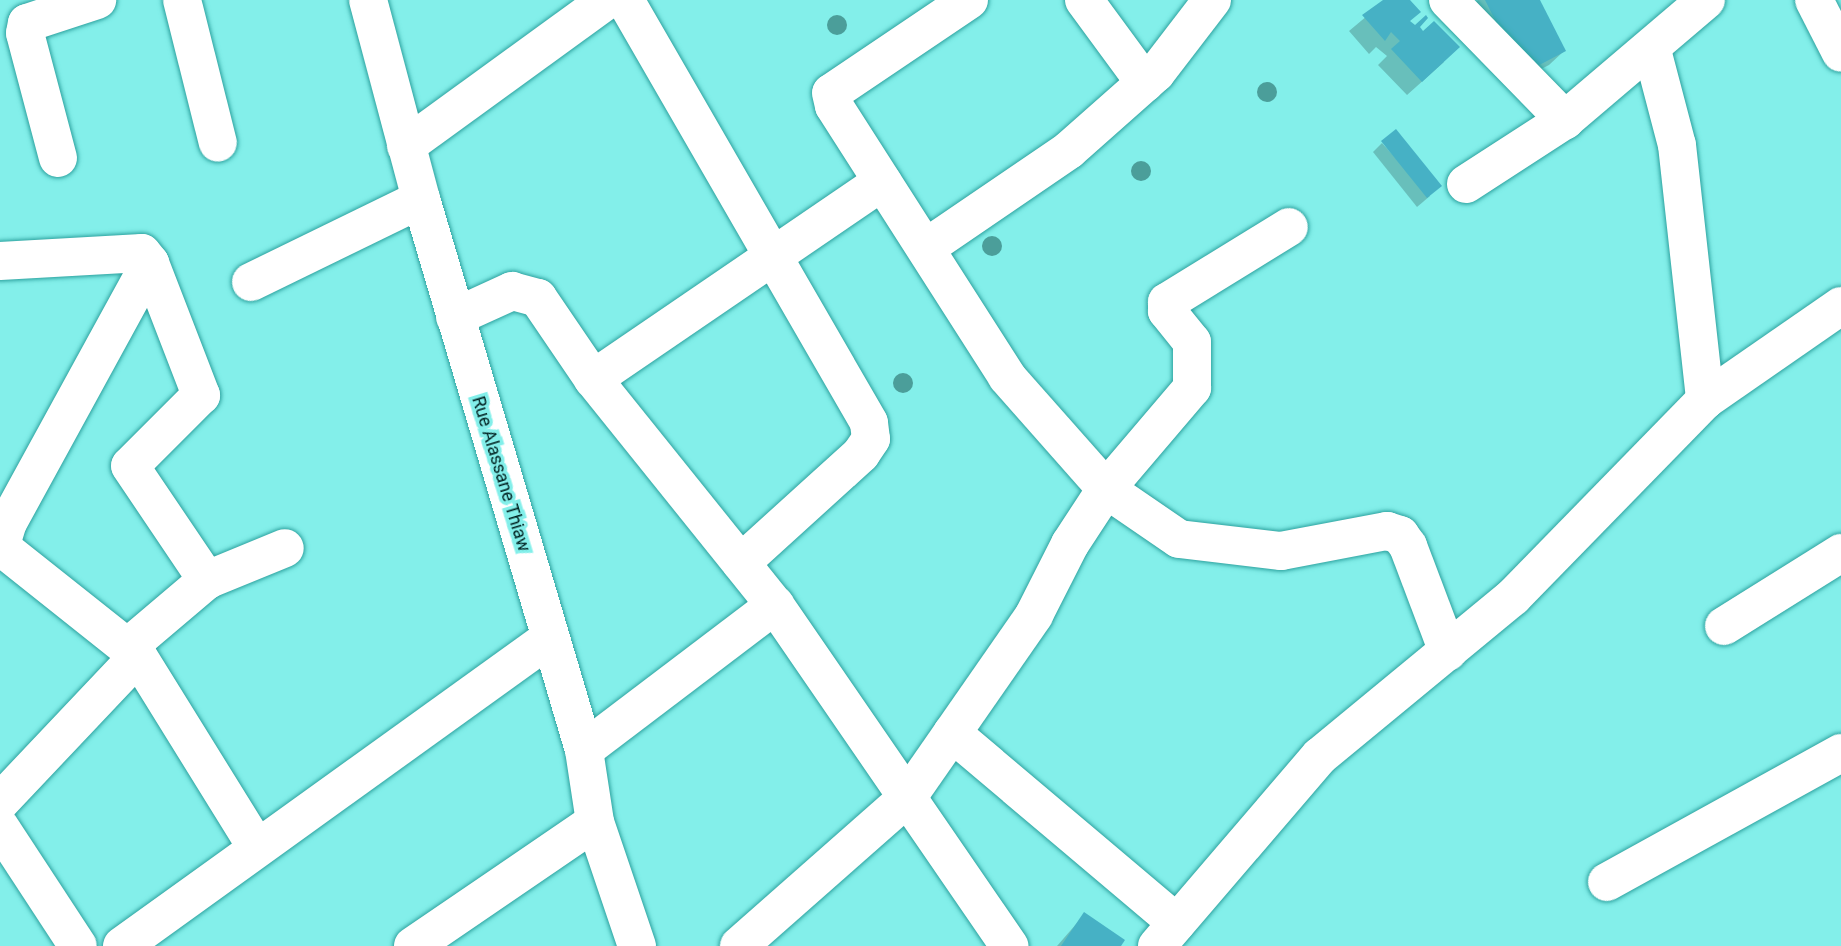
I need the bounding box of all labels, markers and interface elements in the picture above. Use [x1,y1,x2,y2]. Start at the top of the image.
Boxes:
street label: Rue Alassane Thiaw [467,394,535,554]

